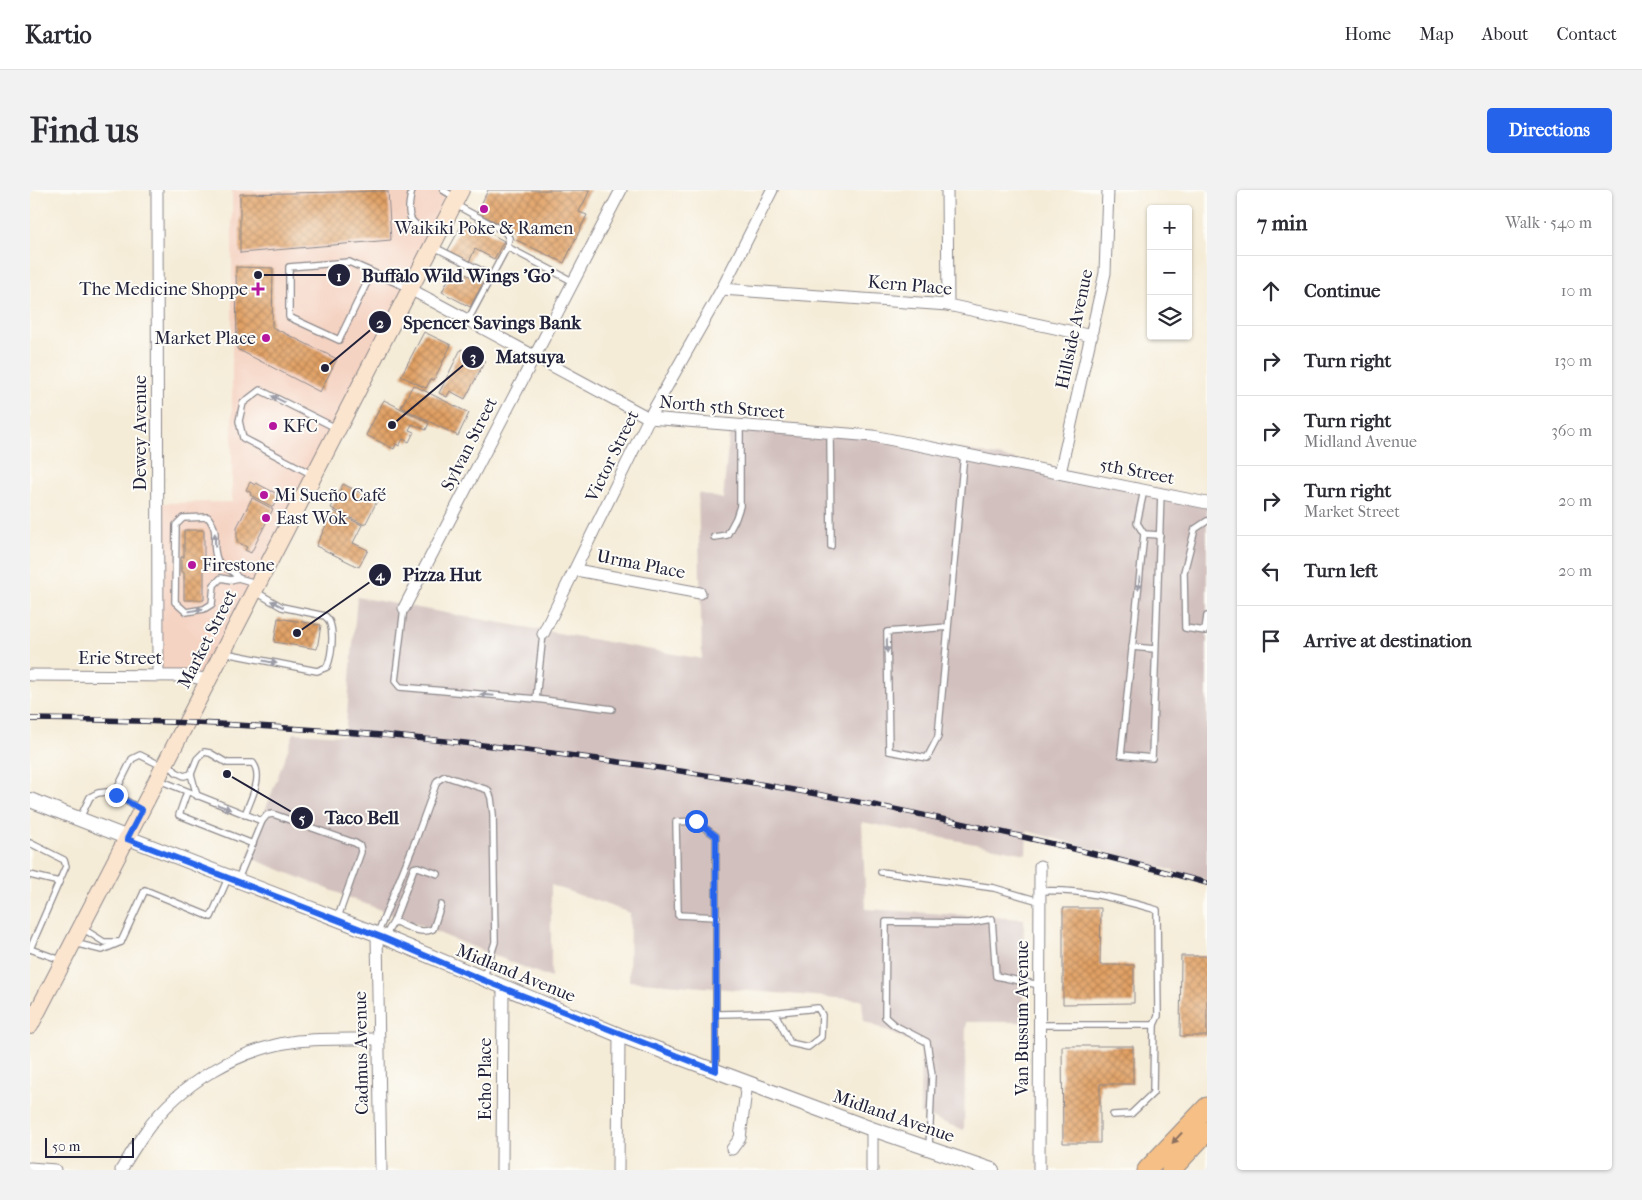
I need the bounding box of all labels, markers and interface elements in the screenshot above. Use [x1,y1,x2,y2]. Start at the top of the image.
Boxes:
text: Kartio [25,21,92,49]
text: Home [1344,24,1391,45]
text: Map [1419,24,1454,45]
text: About [1482,24,1528,45]
text: Contact [1556,24,1617,45]
button: Directions [1487,108,1612,153]
text: Find us [30,110,139,151]
marker: Waikiki Poke & Ramen [478,203,490,215]
map controls [1147,205,1192,340]
button: + [1147,205,1192,250]
text: 7 min [1257,211,1308,235]
text: Walk · 540 m [1505,213,1592,232]
place label: Waikiki Poke & Ramen [394,218,574,239]
button: − [1147,250,1192,295]
callout: Buffalo Wild Wings 'Go' [326,258,564,292]
text: Buffalo Wild Wings 'Go' [361,265,555,287]
text: 1 [336,267,342,285]
street label: Hillside Avenue [1052,267,1097,391]
street label: Kern Place [867,271,953,300]
icon: ahead [1257,277,1285,305]
place label: The Medicine Shoppe [79,279,248,300]
text: Continue [1304,280,1380,302]
text: 10 m [1561,281,1592,300]
marker: The Medicine Shoppe [252,283,264,295]
button: layers [1147,295,1192,340]
callout: Spencer Savings Bank [368,305,591,339]
text: Spencer Savings Bank [403,312,582,334]
text: 2 [376,314,384,332]
place label: Market Place [155,328,256,349]
marker: Market Place [260,332,272,344]
callout: Matsuya [460,340,574,374]
text: Matsuya [494,346,566,368]
icon: right [1257,347,1285,375]
text: 3 [470,348,476,366]
text: Turn right [1304,350,1391,372]
text: 130 m [1554,351,1592,370]
street label: Dewey Avenue [130,375,151,491]
street label: North 5th Street [658,392,786,424]
street label: Sylvan Street [437,393,502,495]
one-way arrow [271,395,286,403]
street label: Victor Street [581,407,644,506]
text: Turn right [1304,410,1391,432]
place label: KFC [283,416,318,437]
icon: right [1257,417,1285,445]
marker: KFC [267,420,279,432]
text: 360 m [1551,421,1592,440]
text: Midland Avenue [1304,432,1417,451]
street label: 5th Street [1098,454,1177,489]
text: Turn right [1304,480,1391,502]
place label: Mi Sueño Café [274,485,386,506]
icon: right [1257,487,1285,515]
marker: Mi Sueño Café [258,489,270,501]
text: 20 m [1558,491,1592,510]
text: Market Street [1304,502,1400,521]
place label: East Wok [276,508,348,529]
marker: East Wok [260,512,272,524]
one-way arrow [211,532,219,548]
street label: Urma Place [595,546,687,583]
place label: Firestone [202,555,275,576]
icon: left [1257,557,1285,585]
callout: Pizza Hut [368,558,492,592]
marker: Firestone [186,559,198,571]
text: Turn left [1304,560,1378,582]
text: 20 m [1558,561,1592,580]
text: Pizza Hut [402,564,482,586]
text: 4 [375,566,386,584]
one-way arrow [1135,575,1143,591]
street label: Market Street [174,586,242,692]
one-way arrow [270,600,285,608]
one-way arrow [189,606,204,614]
icon: arrive [1257,627,1285,655]
text: Arrive at destination [1304,630,1472,652]
one-way arrow [883,638,891,654]
street label: Erie Street [78,648,163,669]
one-way arrow [263,659,279,667]
one-way arrow [479,691,495,699]
route end [105,784,128,807]
callout: Taco Bell [290,801,409,835]
one-way arrow [217,804,232,811]
text: Taco Bell [324,807,400,829]
text: 5 [299,809,306,827]
route start [685,810,708,833]
street label: Midland Avenue [453,940,579,1007]
street label: Van Bussum Avenue [1012,940,1033,1097]
street label: Cadmus Avenue [350,991,373,1115]
street label: Echo Place [475,1037,496,1120]
street label: Midland Avenue [830,1086,957,1147]
one-way arrow [1171,1132,1183,1144]
scale bar [45,1135,134,1158]
text: 50 m [52,1138,80,1155]

